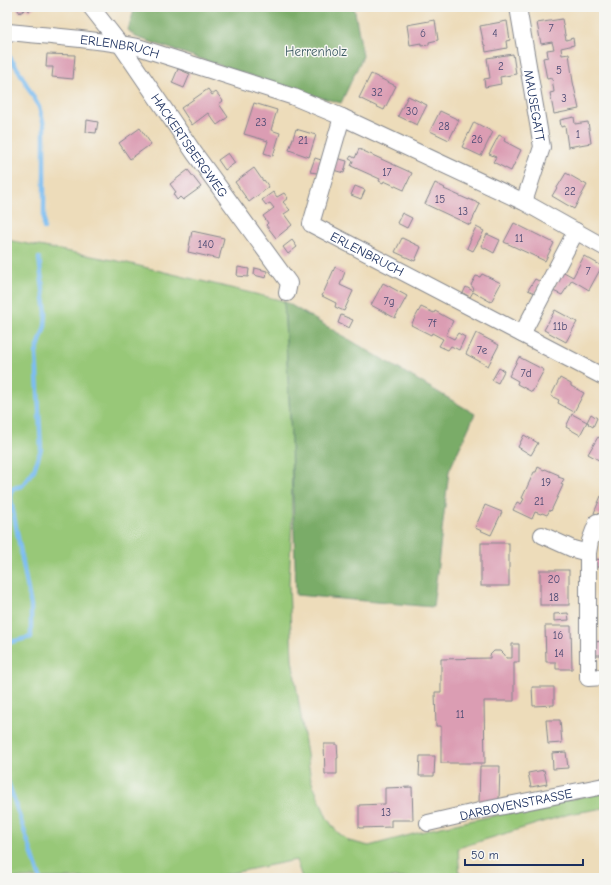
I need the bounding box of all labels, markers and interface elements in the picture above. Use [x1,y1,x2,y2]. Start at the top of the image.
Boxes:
house number: 7 [548,22,554,35]
house number: 6 [420,27,426,40]
house number: 4 [492,27,498,40]
street label: ERLENBRUCH [79,32,162,61]
park label: Herrenholz [285,44,347,59]
house number: 2 [498,60,504,73]
house number: 5 [556,64,562,77]
street label: MAUSEGATT [521,69,548,143]
house number: 32 [371,86,383,99]
street label: HACKERTSBERGWEG [148,91,231,200]
house number: 3 [561,92,567,105]
house number: 30 [406,105,418,118]
house number: 23 [255,116,267,129]
house number: 28 [438,120,450,133]
house number: 1 [576,128,580,141]
house number: 26 [471,133,483,146]
house number: 21 [298,134,308,147]
house number: 17 [382,166,392,179]
house number: 22 [564,185,576,198]
house number: 15 [435,193,445,206]
house number: 13 [458,205,468,218]
street label: ERLENBRUCH [328,229,406,279]
house number: 11 [515,232,523,245]
house number: 140 [198,238,214,251]
house number: 7 [585,265,591,278]
house number: 7g [383,295,395,308]
house number: 7f [428,317,437,330]
house number: 11b [553,320,567,333]
house number: 7e [477,344,488,357]
house number: 7d [520,367,532,380]
house number: 19 [541,476,551,489]
house number: 21 [534,495,544,508]
house number: 20 [548,573,560,586]
house number: 18 [549,591,559,604]
house number: 16 [553,629,563,642]
house number: 14 [554,647,564,660]
house number: 11 [456,708,464,721]
street label: DARBOVENSTRASSE [458,785,574,823]
house number: 13 [381,806,391,819]
scale bar [465,841,583,867]
text: 50 m [471,848,499,862]

